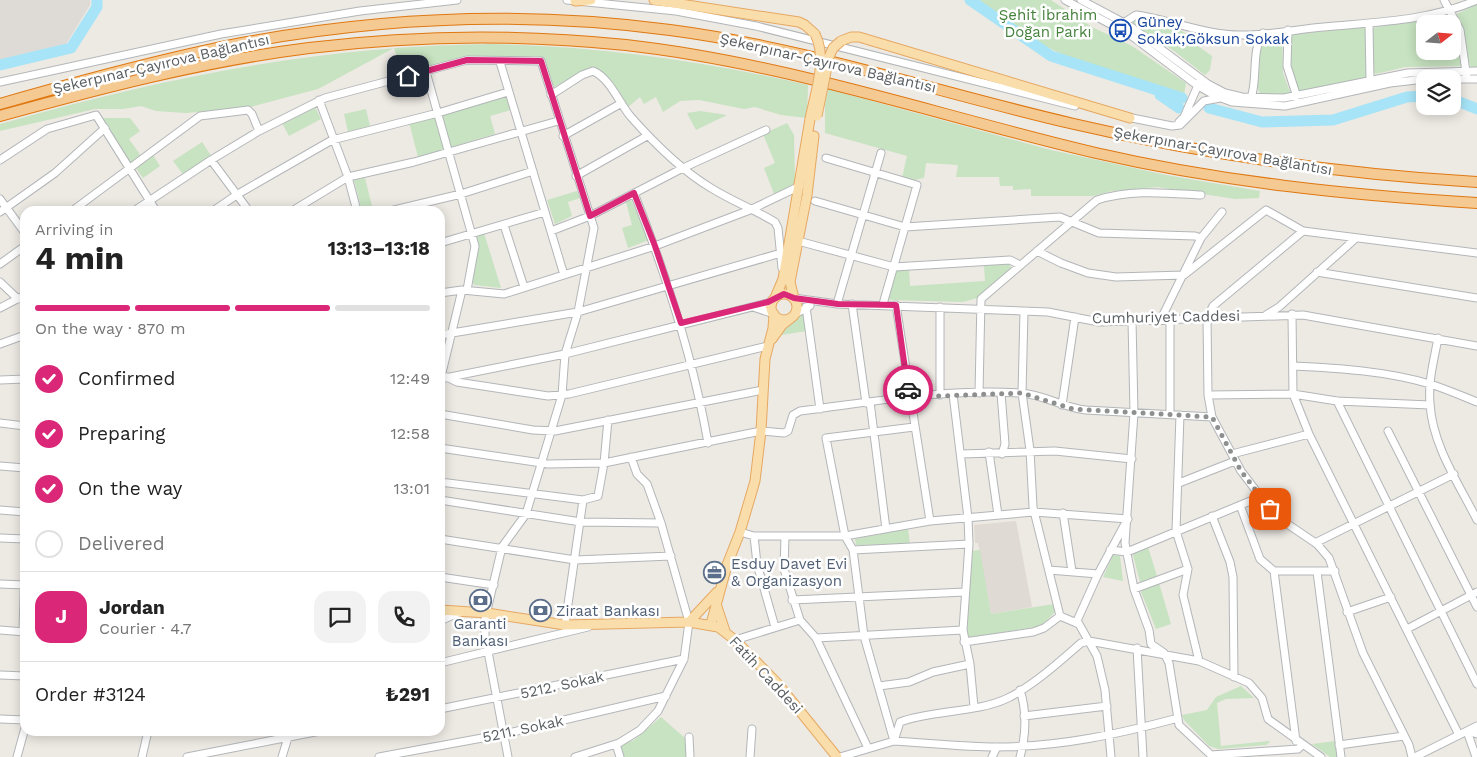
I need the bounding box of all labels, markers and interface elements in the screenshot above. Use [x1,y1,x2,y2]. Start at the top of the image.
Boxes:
park label: Şehit İbrahim Doğan Parkı [999,6,1097,41]
place label: Güney Sokak;Göksun Sokak [1137,13,1290,48]
north arrow [1416,15,1461,60]
map controls [1416,15,1461,115]
bus stop icon: Güney Sokak;Göksun Sokak [1109,19,1133,43]
street label: Şekerpınar-Çayırova Bağlantısı [718,29,938,97]
street label: Şekerpınar-Çayırova Bağlantısı [51,30,271,98]
pin [387,55,429,97]
icon: home [394,62,422,90]
button: layers [1416,70,1461,115]
street label: Şekerpınar-Çayırova Bağlantısı [1112,123,1334,179]
text: Arriving in [35,220,113,239]
text: 13:13–13:18 [328,237,430,260]
text: 4 min [35,239,124,277]
street label: Cumhuriyet Caddesi [1092,307,1240,327]
text: On the way · 870 m [35,319,186,338]
icon: check [35,365,63,393]
courier [883,365,933,415]
text: Confirmed [78,367,175,390]
text: 12:49 [390,369,430,388]
icon: car [894,376,922,404]
icon: check [35,420,63,448]
text: Preparing [78,422,165,445]
text: 12:58 [391,424,430,443]
icon: check [35,475,63,503]
text: On the way [78,477,182,500]
text: 13:01 [394,479,430,498]
pin [1249,488,1291,530]
icon: bag [1256,495,1284,523]
text: Delivered [78,532,165,555]
place label: Esduy Davet Evi & Organizasyon [731,555,847,590]
office icon: Esduy Davet Evi & Organizasyon [703,561,727,585]
bank icon: Garanti Bankası [468,589,492,613]
button: chat [314,591,366,643]
button: phone [378,591,430,643]
text: Jordan [99,596,165,619]
bank icon: Ziraat Bankası [528,599,552,623]
place label: Ziraat Bankası [556,602,660,620]
text: J [55,605,67,628]
place label: Garanti Bankası [452,615,508,650]
text: Courier · 4.7 [99,619,192,638]
street label: Fatih Caddesi [726,633,806,717]
street label: 5212. Sokak [518,667,606,703]
text: Order #3124 [35,683,146,706]
text: ₺291 [385,683,430,706]
street label: 5211. Sokak [481,712,566,746]

